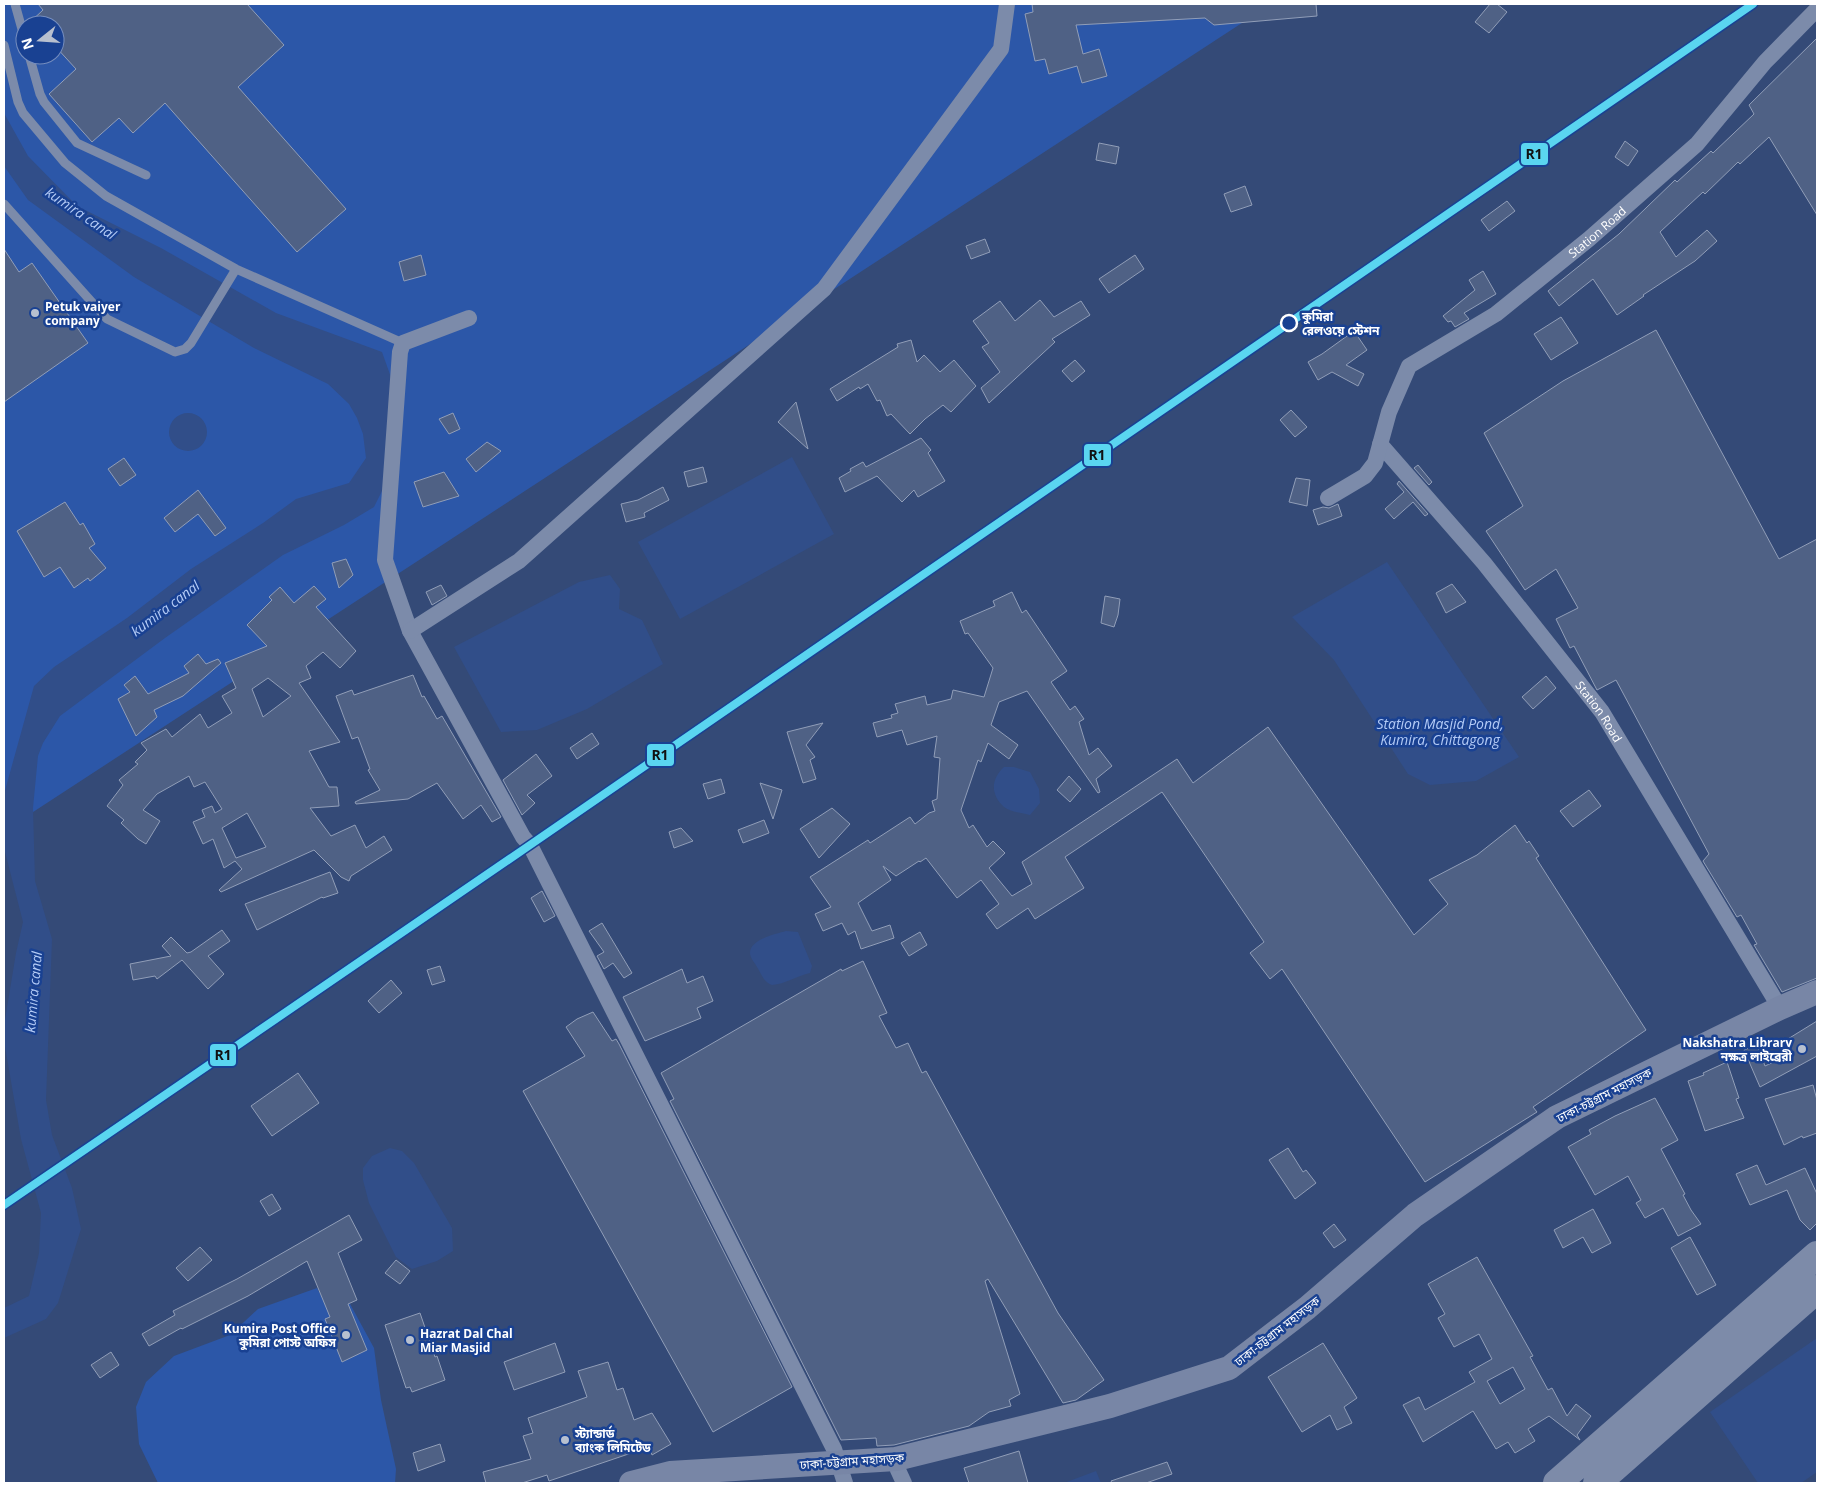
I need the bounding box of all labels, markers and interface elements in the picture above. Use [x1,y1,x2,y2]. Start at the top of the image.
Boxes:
north arrow [15,15,65,65]
text: N [16,36,38,52]
line badge: R1 [1520,142,1549,166]
text: R1 [1525,144,1543,163]
water label: kumira canal [42,182,120,244]
street label: Station Road [1564,202,1629,261]
place label: Petuk vaiyer company [45,298,121,329]
marker: Petuk vaiyer company [29,307,41,319]
place label: কুমিরা রেলওয়ে স্টেশন [1301,308,1380,339]
marker: কুমিরা রেলওয়ে স্টেশন [1280,314,1298,332]
line badge: R1 [1083,443,1112,467]
text: R1 [1088,445,1106,464]
water label: kumira canal [127,576,204,640]
street label: Station Road [1572,677,1627,745]
water label: Station Masjid Pond, Kumira, Chittagong [1376,714,1504,749]
line badge: R1 [646,743,675,767]
text: R1 [651,745,669,764]
water label: kumira canal [20,950,46,1033]
place label: Nakshatra Library নক্ষত্র লাইব্রেরী [1682,1034,1793,1065]
line badge: R1 [209,1043,237,1067]
marker: Nakshatra Library নক্ষত্র লাইব্রেরী [1796,1043,1808,1055]
text: R1 [214,1045,232,1064]
street label: ঢাকা-চট্টগ্রাম মহাসড়ক [1553,1064,1655,1127]
street label: ঢাকা-চট্টগ্রাম মহাসড়ক [1230,1292,1324,1370]
place label: Kumira Post Office কুমিরা পোস্ট অফিস [224,1320,336,1351]
place label: Hazrat Dal Chal Miar Masjid [420,1325,513,1356]
marker: Kumira Post Office কুমিরা পোস্ট অফিস [340,1329,352,1341]
marker: Hazrat Dal Chal Miar Masjid [404,1334,416,1346]
place label: স্ট্যান্ডার্ড ব্যাংক লিমিটেড [574,1425,651,1456]
marker: স্ট্যান্ডার্ড ব্যাংক লিমিটেড [559,1434,571,1446]
street label: ঢাকা-চট্টগ্রাম মহাসড়ক [798,1449,905,1473]

